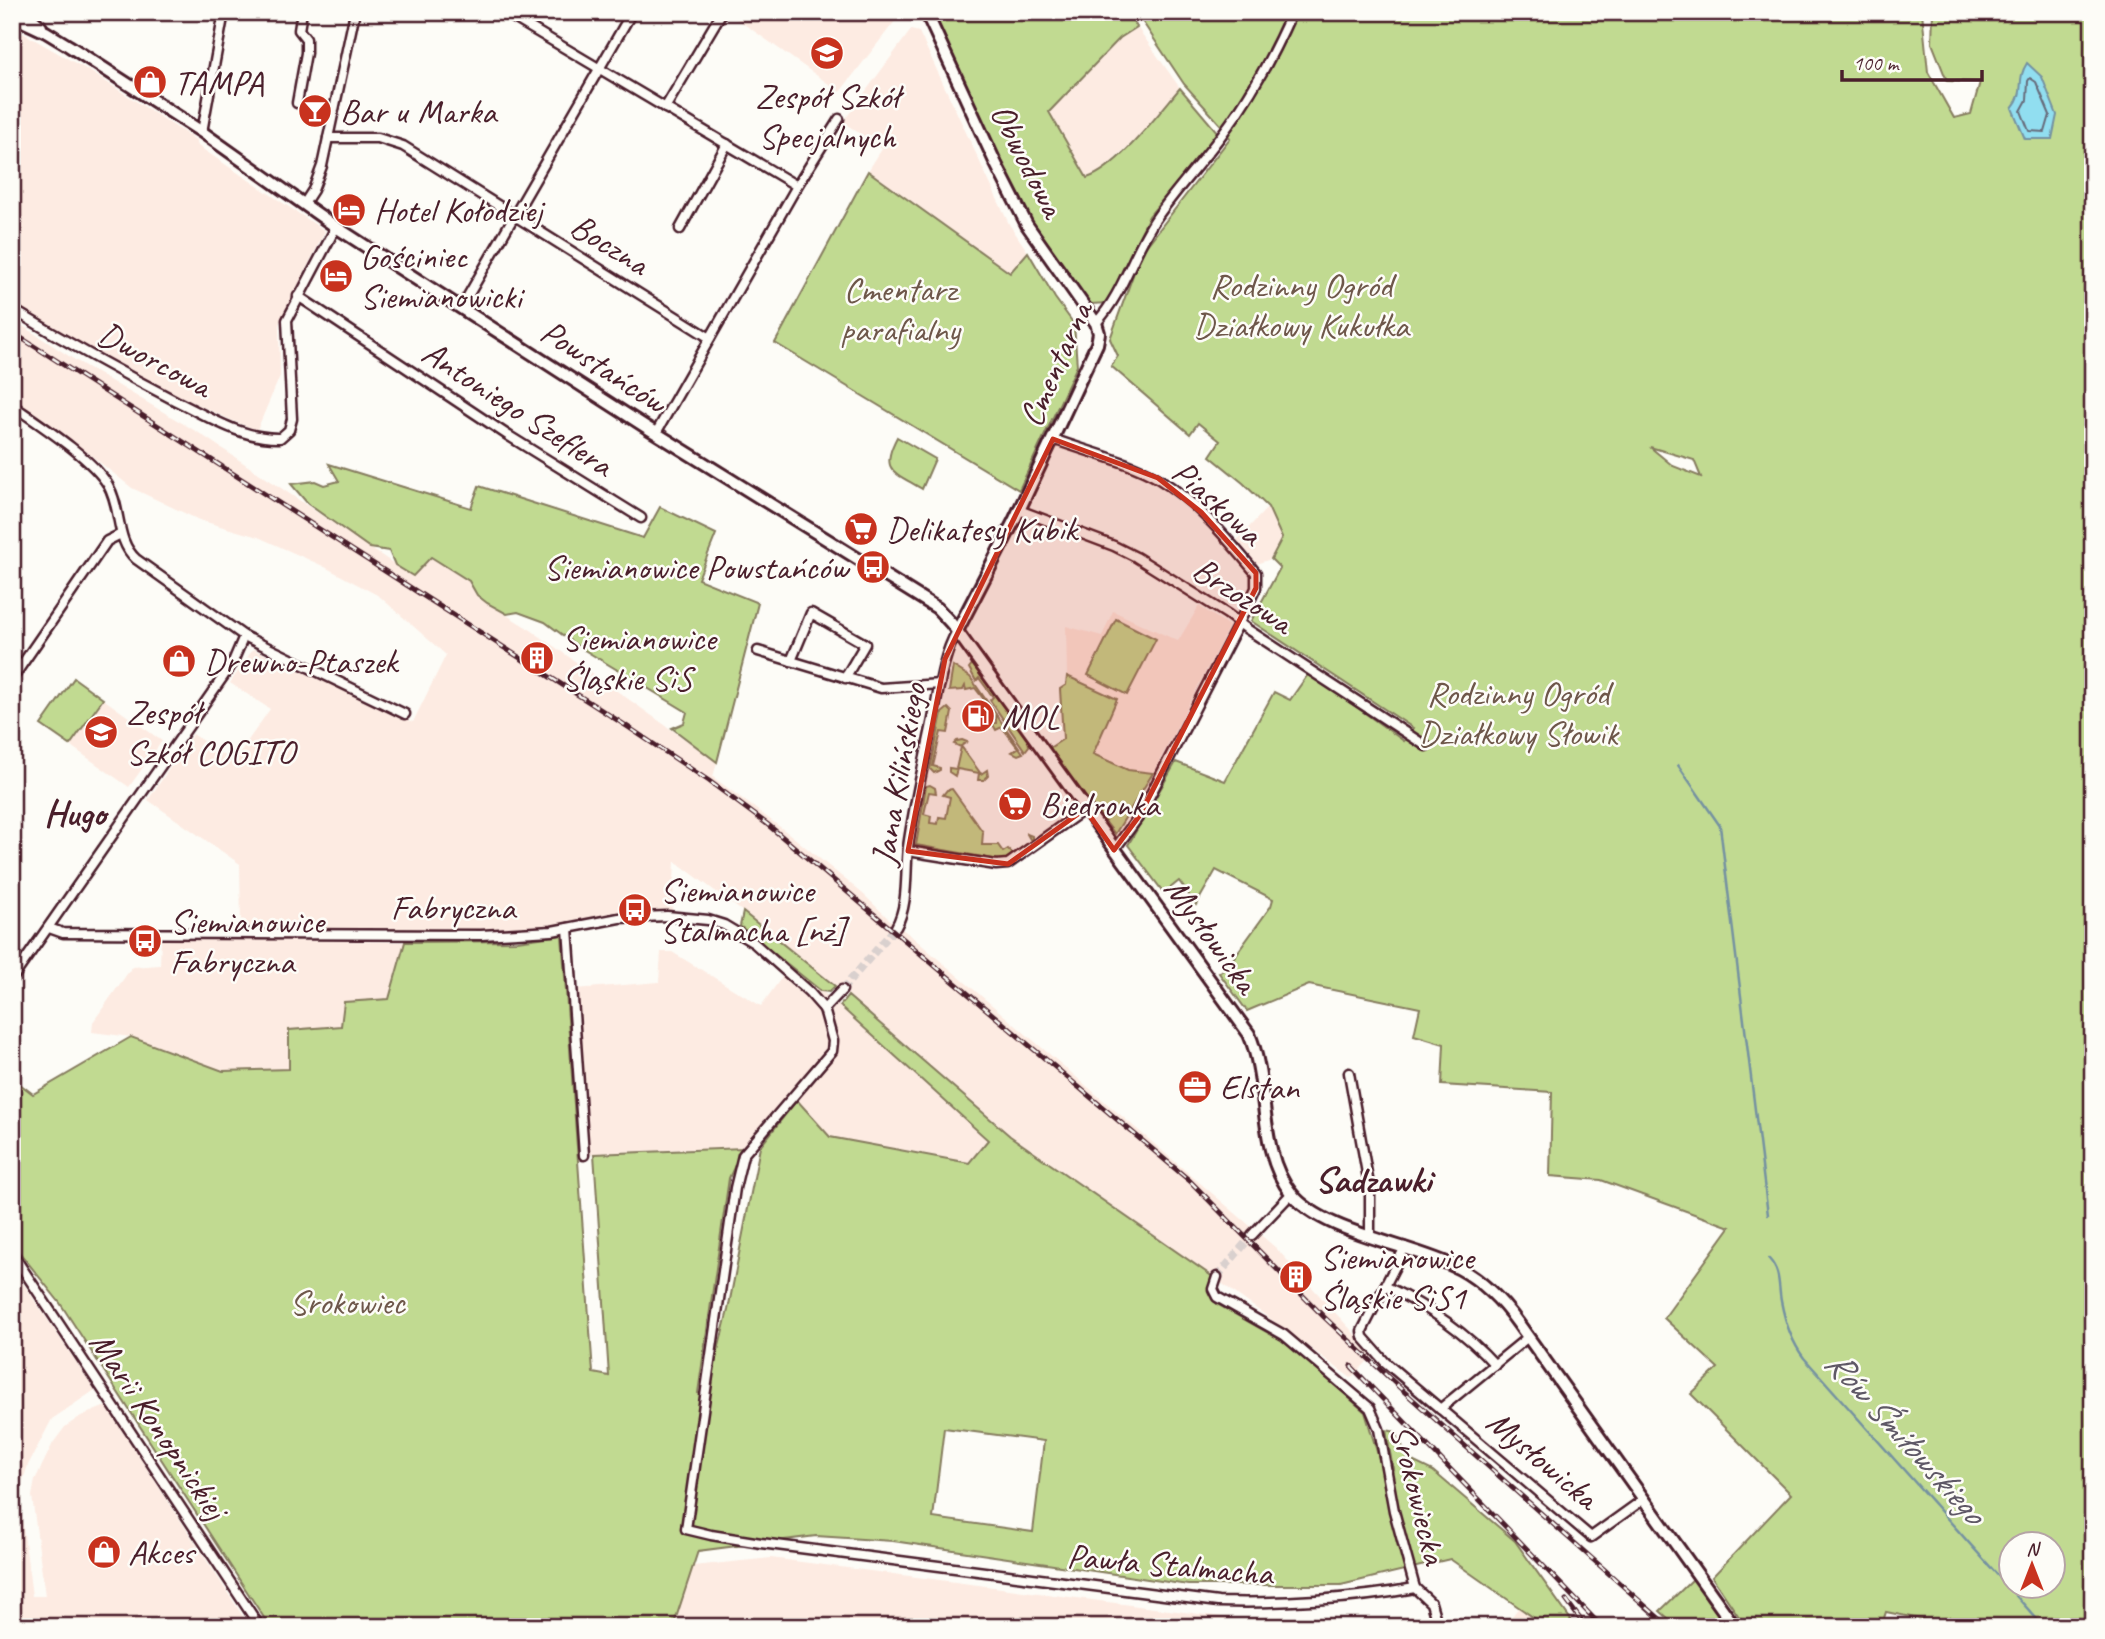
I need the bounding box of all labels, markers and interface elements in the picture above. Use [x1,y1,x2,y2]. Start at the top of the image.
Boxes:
school or university icon: Zespół Szkół Specjalnych [808,34,846,72]
scale bar [1842,38,1982,82]
text: 100 m [1853,50,1900,76]
place label: TAMPA [174,60,265,105]
shop icon: TAMPA [131,63,169,101]
place label: Zespół Szkół Specjalnych [755,74,905,159]
place label: Bar u Marka [340,89,499,134]
bar icon: Bar u Marka [296,92,334,130]
street label: Obwodowa [980,96,1076,227]
place label: Hotel Kołodziej [374,188,546,233]
hotel icon: Hotel Kołodziej [330,191,368,229]
street label: Boczna [562,203,659,287]
place label: Gościniec Siemianowicki [360,234,526,319]
hotel icon: Gościniec Siemianowicki [317,257,355,295]
park label: Rodzinny Ogród Działkowy Kukułka [1193,263,1412,348]
park label: Cmentarz parafialny [840,267,962,352]
street label: Cmentarna [1008,293,1104,433]
street label: Powstańców [532,309,678,425]
street label: Dworcowa [90,311,221,409]
street label: Antoniego Szeflera [414,330,624,488]
street label: Piaskowa [1163,450,1275,557]
place label: Delikatesy Kubik [886,507,1080,552]
supermarket icon: Delikatesy Kubik [842,510,880,548]
place label: Siemianowice Powstańców [544,545,851,590]
street label: Brzozowa [1184,547,1303,646]
bus stop icon: Siemianowice Powstańców [854,548,892,586]
place label: Siemianowice Śląskie SiS [562,616,718,701]
place label: Drewno-Ptaszek [204,639,400,684]
building icon: Siemianowice Śląskie SiS [518,639,556,677]
shop icon: Drewno-Ptaszek [160,642,198,680]
park label: Rodzinny Ogród Działkowy Słowik [1418,671,1620,756]
street label: Jana Kilińskiego [860,678,937,870]
place label: Zespół Szkół COGITO [126,690,298,775]
place label: MOL [1002,694,1060,739]
fuel station icon: MOL [959,697,997,735]
school or university icon: Zespół Szkół COGITO [82,713,120,751]
place label: Biedronka [1040,782,1162,827]
supermarket icon: Biedronka [996,785,1034,823]
district label: Hugo [44,789,109,836]
place label: Siemianowice Stalmacha [nż] [660,868,851,953]
street label: Mysłowicka [1154,868,1270,1004]
street label: Fabryczna [391,885,518,930]
bus stop icon: Siemianowice Stalmacha [nż] [616,891,654,929]
place label: Siemianowice Fabryczna [170,899,326,984]
bus stop icon: Siemianowice Fabryczna [126,922,164,960]
place label: Elstan [1220,1065,1300,1110]
office icon: Elstan [1176,1068,1214,1106]
district label: Sadzawki [1315,1156,1436,1203]
place label: Siemianowice Śląskie SiS1 [1320,1235,1476,1320]
building icon: Siemianowice Śląskie SiS1 [1277,1258,1315,1296]
park label: Srokowiec [289,1280,406,1325]
street label: Marii Konopnickiej [79,1323,240,1531]
water label: Rów Śmiłowskiego [1815,1340,1999,1537]
street label: Mysłowicka [1477,1400,1610,1521]
street label: Srokowiecka [1380,1420,1458,1570]
place label: Akces [128,1530,197,1575]
north arrow [1996,1530,2066,1600]
shop icon: Akces [85,1533,123,1571]
street label: Pawła Stalmacha [1065,1533,1277,1596]
text: N [2026,1537,2041,1561]

